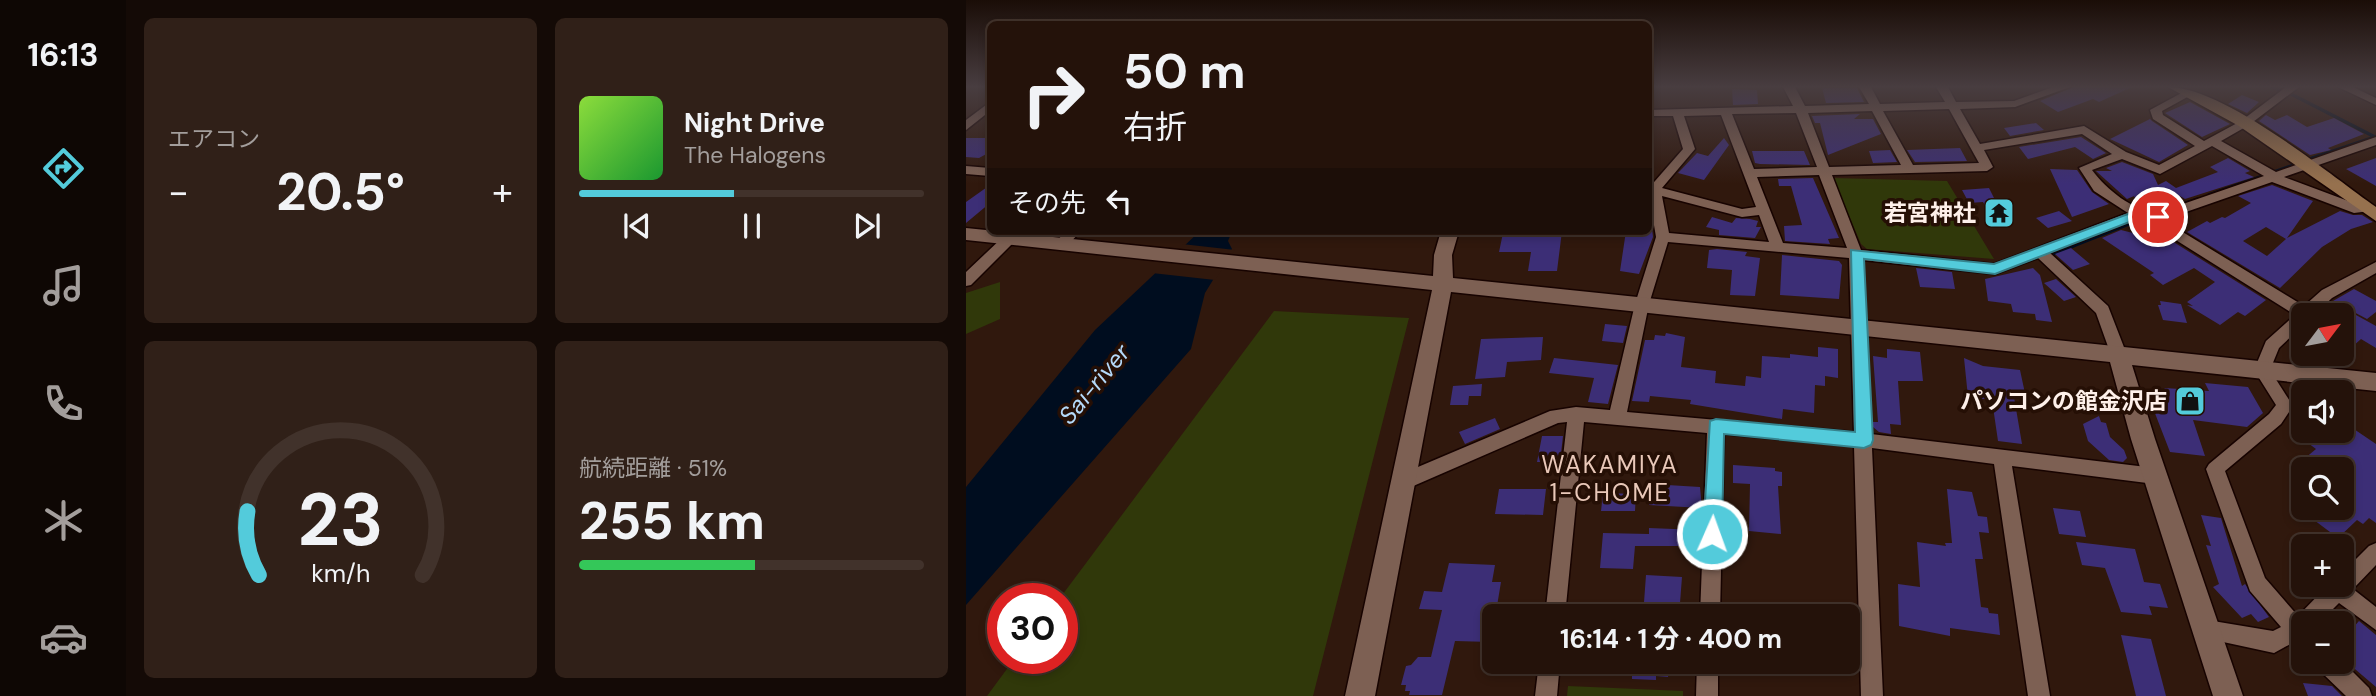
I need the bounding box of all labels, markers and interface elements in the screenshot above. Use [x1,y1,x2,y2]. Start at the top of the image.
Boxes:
text: 16:13 [27,34,99,76]
text: 50 m [1123,39,1246,103]
icon: right [1008,49,1099,140]
text: Night Drive [684,106,825,140]
text: 右折 [1123,106,1187,148]
text: エアコン [168,124,260,154]
text: The Halogens [684,140,826,170]
icon: directions [39,144,88,193]
text: 20.5° [276,158,405,226]
text: − [168,167,189,217]
text: + [492,167,513,217]
icon: left [1100,182,1138,220]
text: その先 [1008,186,1086,220]
pin [2128,187,2188,247]
temple icon: 若宮神社 [1982,196,2016,230]
place label: 若宮神社 [1884,198,1976,228]
icon: arrive [2139,198,2177,236]
icon: previous [618,207,656,245]
icon: pause [733,207,771,245]
icon: next [848,207,886,245]
icon: music [39,261,88,310]
north arrow [2291,303,2354,366]
map controls [2291,303,2354,674]
water label: Sai-river [1052,337,1137,430]
icon: phone [39,379,88,428]
button: sound [2291,380,2354,443]
shop icon: パソコンの館金沢店 [2173,384,2207,418]
place label: パソコンの館金沢店 [1960,386,2167,416]
district label: WAKAMIYA 1-CHOME [1541,449,1679,508]
text: 航続距離 · 51% [579,453,727,483]
button: search [2291,457,2354,520]
text: 23 [298,474,383,569]
text: 255 km [579,487,765,555]
icon: climate [39,496,88,545]
position arrow [1675,497,1749,571]
button: + [2291,534,2354,597]
text: km/h [311,557,370,590]
speed limit sign: 30 [987,583,1078,674]
button: − [2291,611,2354,674]
icon: car [39,613,88,662]
text: 16:14 · 1 分 · 400 m [1560,622,1782,656]

